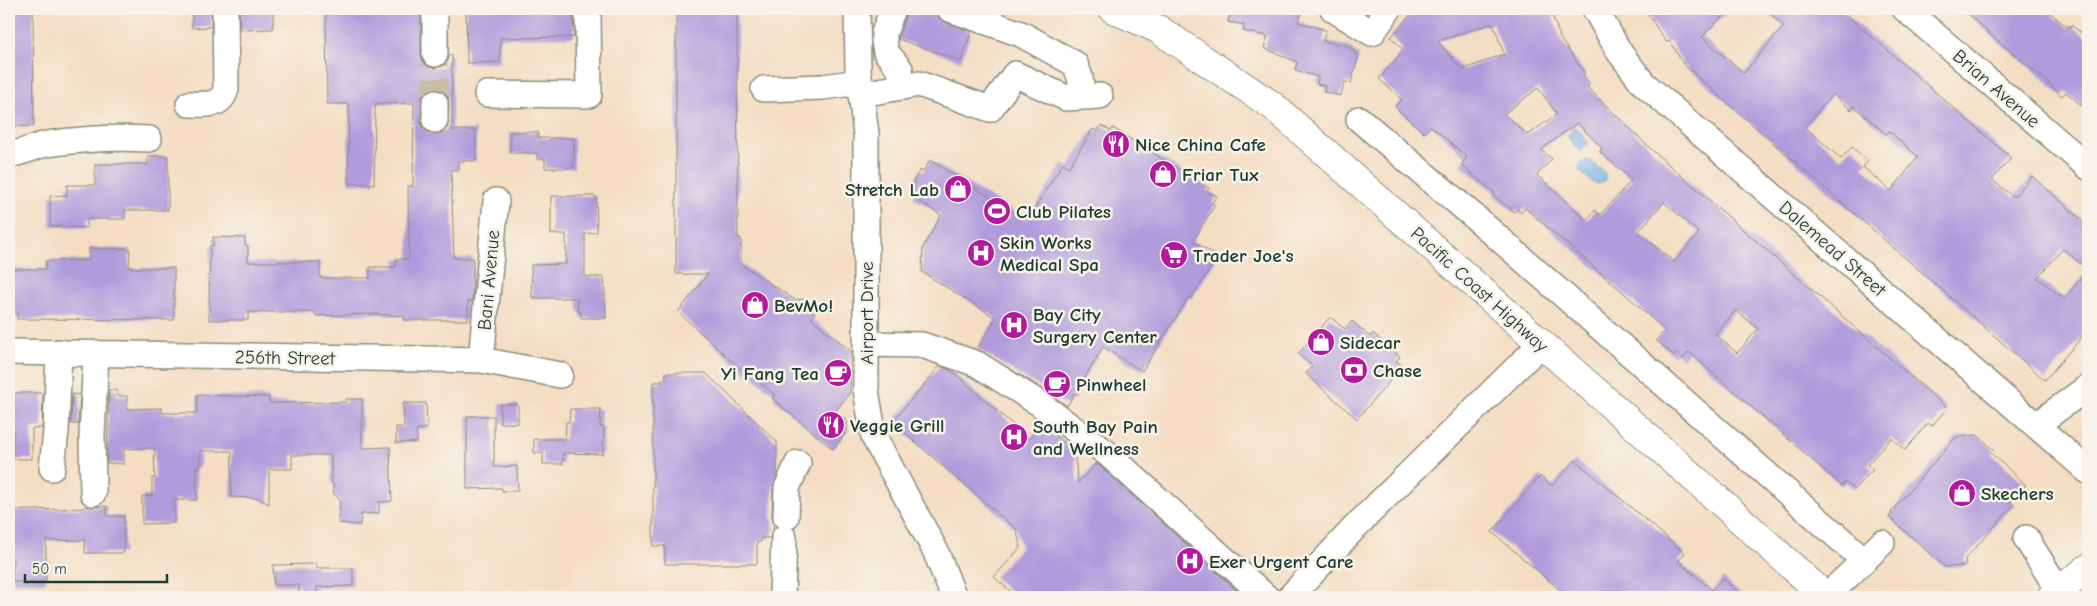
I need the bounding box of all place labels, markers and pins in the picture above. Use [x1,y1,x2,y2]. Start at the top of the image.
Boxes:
restaurant icon: Nice China Cafe [1101,129,1131,159]
place label: Nice China Cafe [1135,134,1266,156]
shop icon: Friar Tux [1148,159,1178,189]
place label: Friar Tux [1182,164,1259,186]
shop icon: Stretch Lab [943,174,973,204]
place label: Stretch Lab [845,179,939,201]
sports icon: Club Pilates [982,196,1012,226]
place label: Club Pilates [1016,201,1111,223]
place label: Skin Works Medical Spa [1000,232,1099,276]
hospital icon: Skin Works Medical Spa [966,238,996,268]
supermarket icon: Trader Joe's [1159,240,1189,270]
place label: Trader Joe's [1193,245,1293,267]
shop icon: BevMo! [740,290,770,320]
place label: BevMo! [774,295,833,317]
place label: Bay City Surgery Center [1033,304,1157,348]
hospital icon: Bay City Surgery Center [999,310,1029,340]
shop icon: Sidecar [1306,327,1336,357]
place label: Sidecar [1340,332,1401,354]
bank icon: Chase [1339,355,1369,385]
cafe icon: Yi Fang Tea [823,358,853,388]
place label: Chase [1373,360,1422,382]
place label: Yi Fang Tea [721,363,819,385]
cafe icon: Pinwheel [1042,369,1072,399]
place label: Pinwheel [1076,374,1146,396]
restaurant icon: Veggie Grill [816,410,846,440]
place label: Veggie Grill [850,415,945,437]
place label: South Bay Pain and Wellness [1033,416,1158,460]
hospital icon: South Bay Pain and Wellness [999,422,1029,452]
shop icon: Skechers [1947,478,1977,508]
place label: Skechers [1981,483,2054,505]
hospital icon: Exer Urgent Care [1175,546,1205,576]
place label: Exer Urgent Care [1209,551,1353,573]

